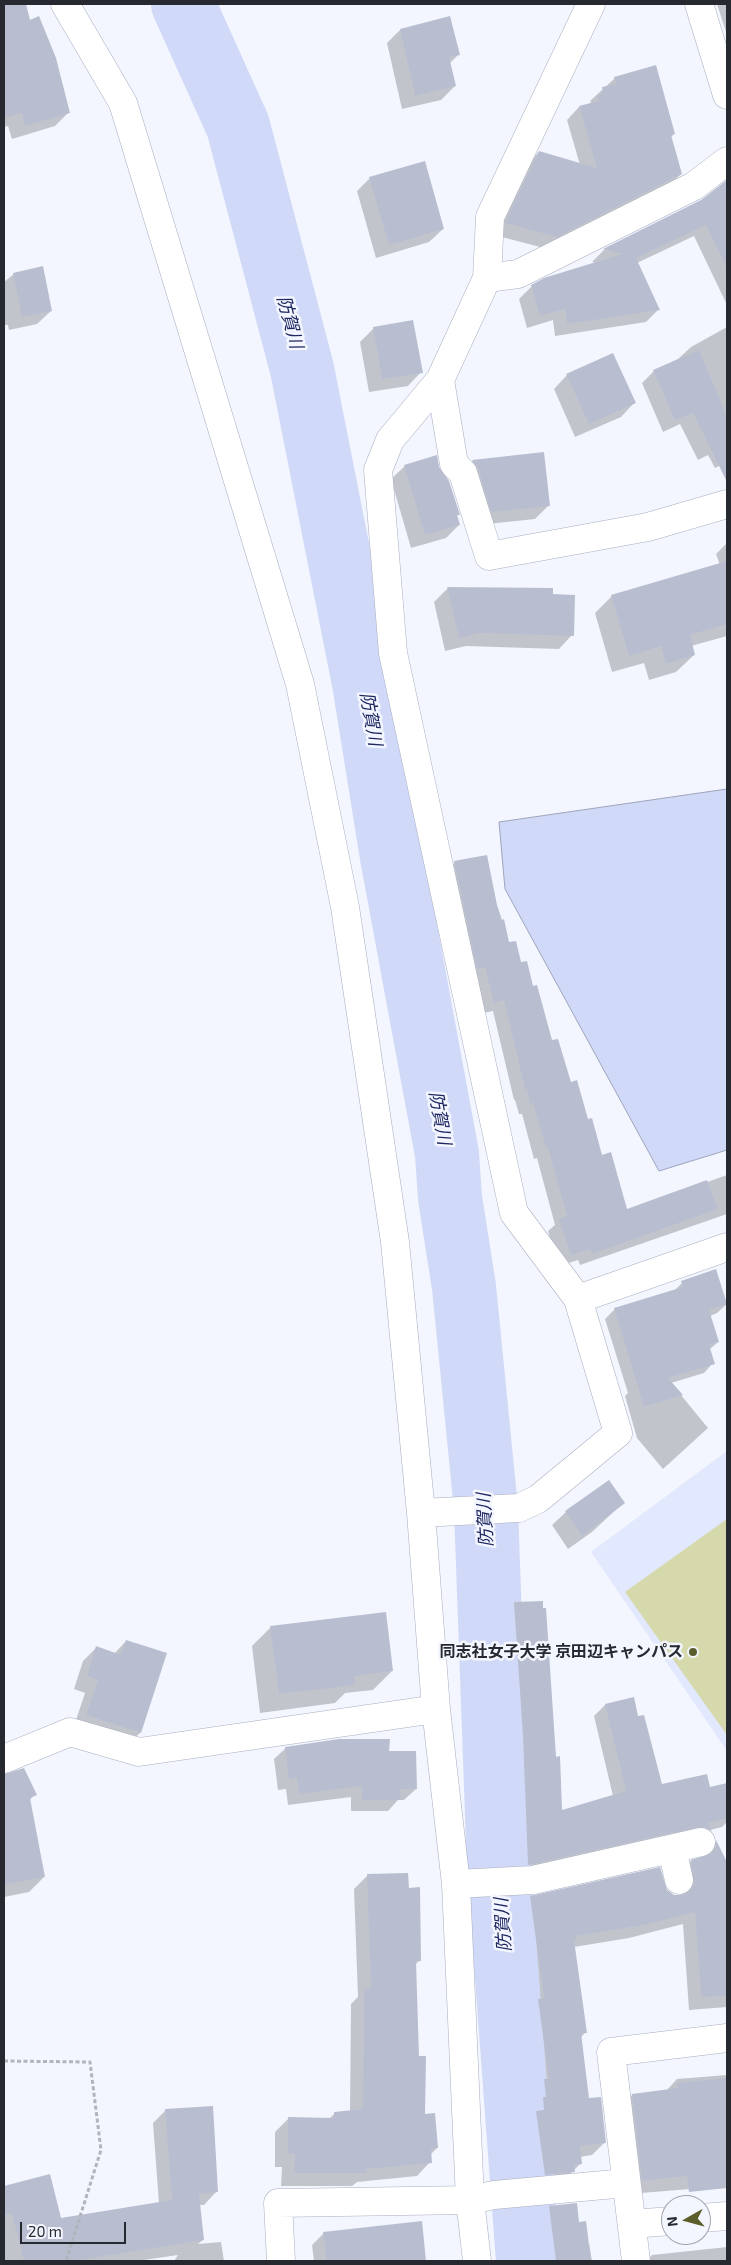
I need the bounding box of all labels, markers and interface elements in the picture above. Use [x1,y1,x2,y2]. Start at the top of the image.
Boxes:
water label: 防賀川 [273,293,307,351]
water label: 防賀川 [356,691,386,747]
water label: 防賀川 [425,1090,455,1146]
water label: 防賀川 [473,1492,497,1548]
place label: 同志社女子大学 京田辺キャンパス [440,1642,683,1662]
marker: 同志社女子大学 京田辺キャンパス [687,1646,699,1658]
water label: 防賀川 [490,1897,516,1953]
north arrow [661,2195,711,2245]
scale bar [22,2212,129,2244]
text: N [663,2216,681,2228]
text: 20 m [28,2222,62,2240]

